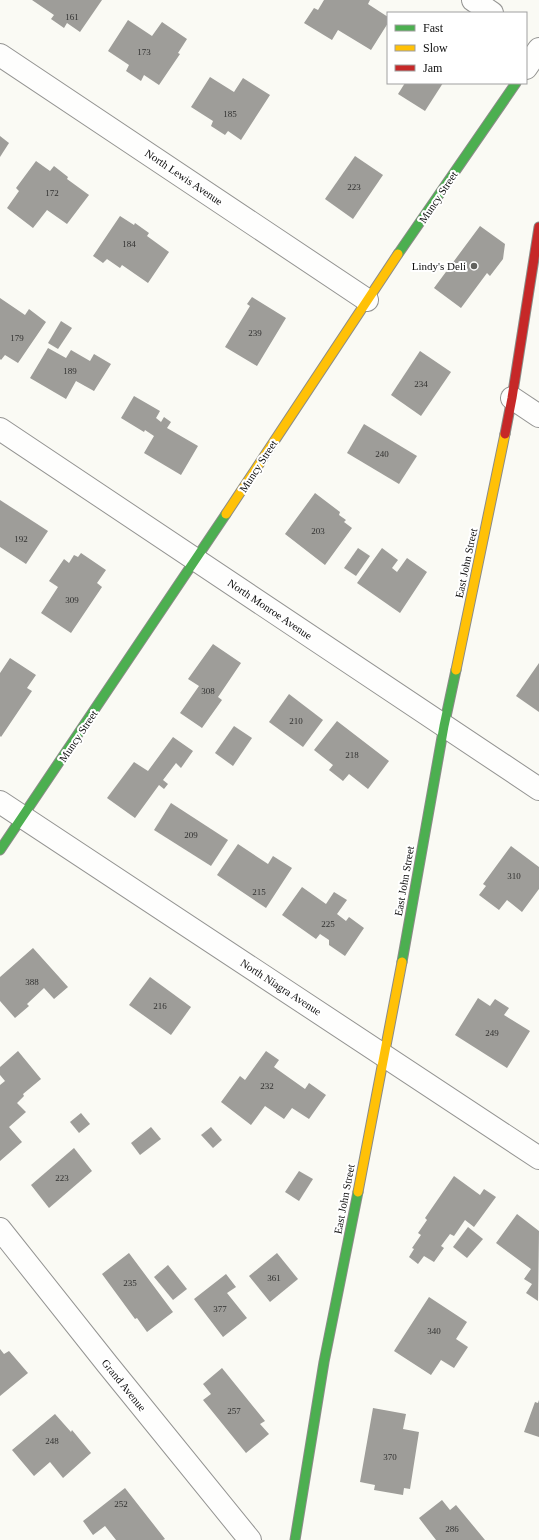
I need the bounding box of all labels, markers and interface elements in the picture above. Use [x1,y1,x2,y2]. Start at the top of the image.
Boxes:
house number: 161 [65,12,79,22]
legend [387,12,527,84]
text: Fast [423,21,444,35]
text: Slow [423,41,448,55]
house number: 173 [137,47,151,57]
text: Jam [423,61,443,75]
house number: 185 [223,109,237,119]
street label: North Lewis Avenue [143,147,225,207]
street label: Muncy Street [416,169,460,225]
house number: 223 [347,182,361,192]
house number: 172 [45,188,59,198]
house number: 184 [122,239,136,249]
place label: Lindy's Deli [412,260,466,272]
marker: Lindy's Deli [469,261,479,271]
house number: 239 [248,328,262,338]
house number: 179 [10,333,24,343]
house number: 189 [63,366,77,376]
house number: 234 [414,379,428,389]
street label: Muncy Street [237,438,279,494]
house number: 240 [375,449,389,459]
house number: 203 [311,526,325,536]
street label: East John Street [453,527,479,599]
house number: 192 [14,534,28,544]
street label: North Monroe Avenue [226,576,314,642]
house number: 309 [65,595,79,605]
house number: 308 [201,686,215,696]
street label: Muncy Street [56,708,100,764]
house number: 210 [289,716,303,726]
house number: 218 [345,750,359,760]
house number: 209 [184,830,198,840]
street label: East John Street [392,845,416,917]
house number: 310 [507,871,521,881]
house number: 215 [252,887,266,897]
house number: 225 [321,919,335,929]
street label: North Niagra Avenue [238,956,324,1018]
house number: 388 [25,977,39,987]
house number: 216 [153,1001,167,1011]
house number: 249 [485,1028,499,1038]
house number: 232 [260,1081,274,1091]
street label: East John Street [331,1163,357,1235]
house number: 223 [55,1173,69,1183]
house number: 361 [267,1273,281,1283]
house number: 235 [123,1278,137,1288]
house number: 377 [213,1304,227,1314]
house number: 340 [427,1326,441,1336]
street label: Grand Avenue [100,1357,149,1413]
house number: 257 [227,1406,241,1416]
house number: 248 [45,1436,59,1446]
house number: 370 [383,1452,397,1462]
house number: 252 [114,1499,128,1509]
house number: 286 [445,1524,459,1534]

